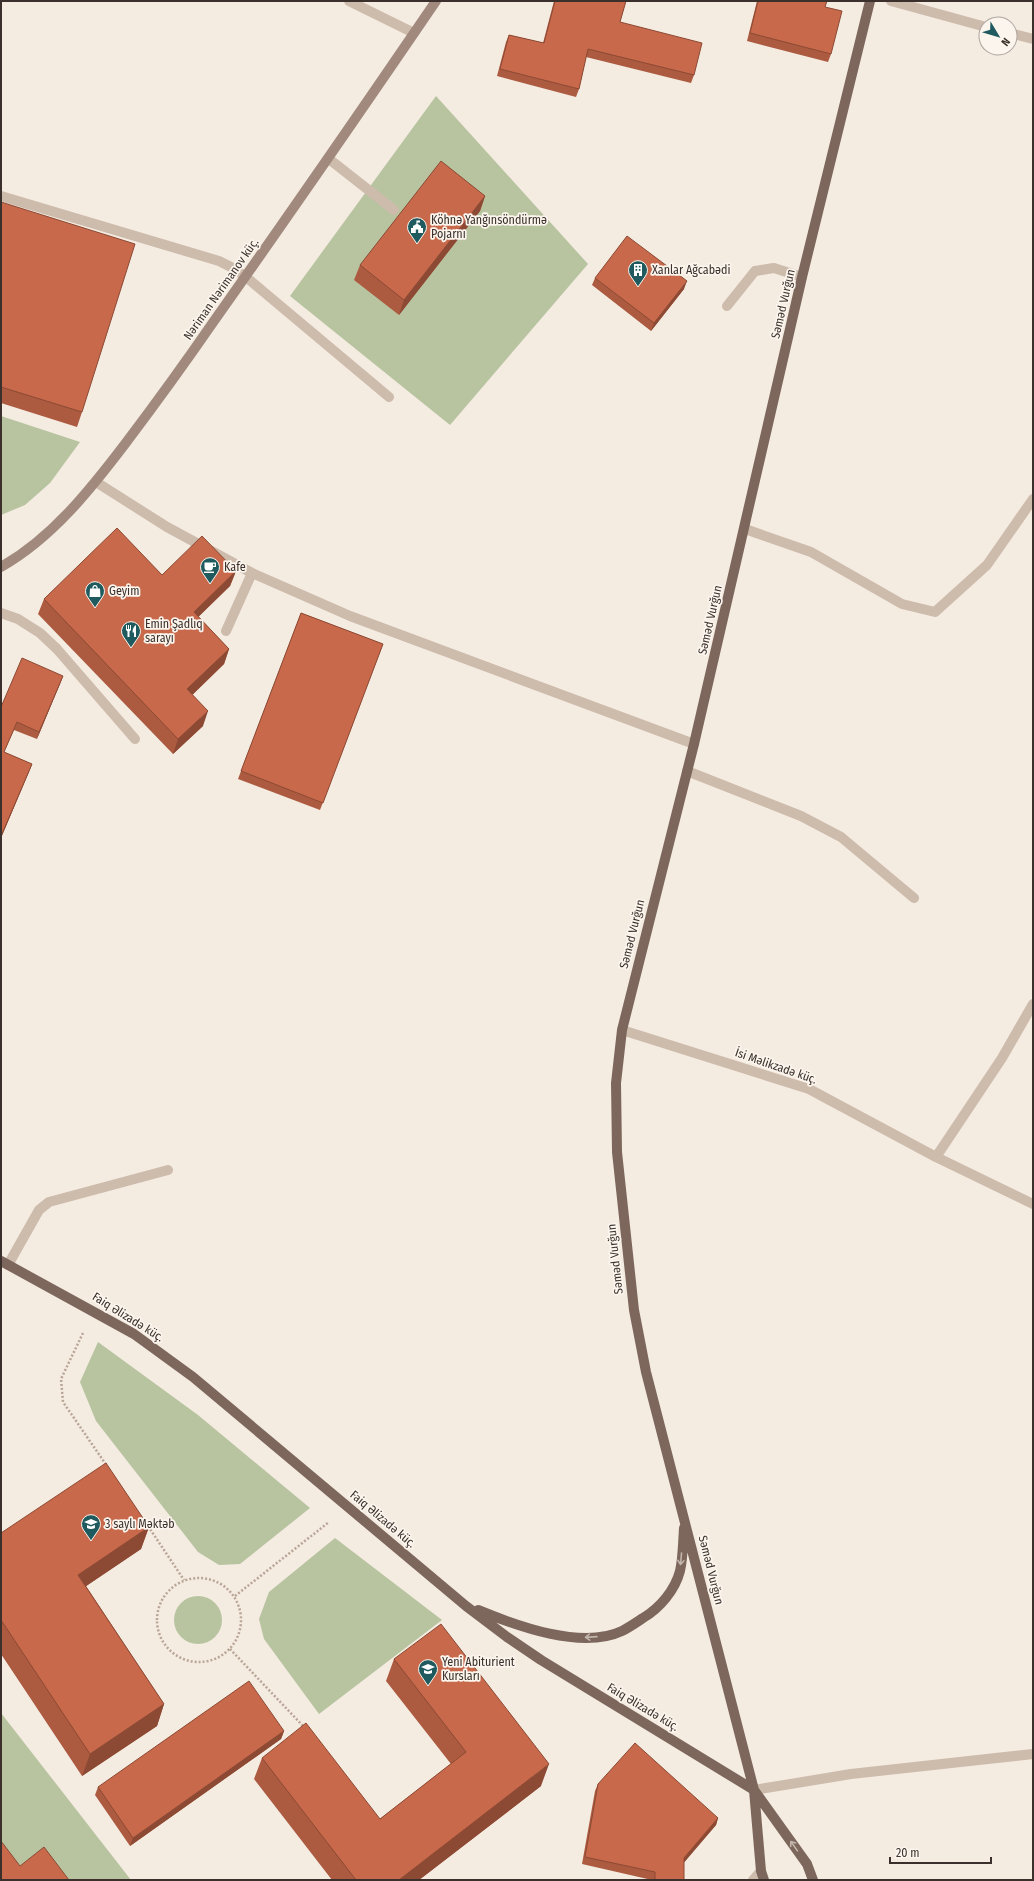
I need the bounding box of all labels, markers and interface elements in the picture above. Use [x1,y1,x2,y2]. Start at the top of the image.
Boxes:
north arrow [978,16,1018,56]
text: N [998,35,1013,48]
place label: Köhnə Yanğınsöndürmə Pojarnı [431,213,547,241]
public building icon: Köhnə Yanğınsöndürmə Pojarnı [406,216,428,244]
street label: Nəriman Nərimanov küç. [181,235,262,342]
building icon: Xanlar Ağcabədi [627,259,649,287]
place label: Xanlar Ağcabədi [652,263,730,277]
street label: Səməd Vurğun [768,268,798,340]
cafe icon: Kafe [199,556,221,584]
place label: Kafe [224,560,246,574]
shop icon: Geyim [84,580,106,608]
place label: Geyim [109,584,139,598]
street label: Səməd Vurğun [695,584,725,656]
place label: Emin Şadlıq sarayı [145,617,203,645]
restaurant icon: Emin Şadlıq sarayı [120,620,142,648]
street label: Səməd Vurğun [617,898,647,970]
street label: İsi Məlikzadə küç. [733,1044,820,1087]
street label: Səməd Vurğun [604,1223,626,1295]
street label: Faiq Əlizadə küç. [90,1290,167,1345]
street label: Faiq Əlizadə küç. [347,1488,419,1551]
school or university icon: 3 saylı Məktəb [80,1513,102,1541]
place label: 3 saylı Məktəb [105,1517,175,1531]
street label: Səməd Vurğun [696,1534,726,1606]
one-way arrow [677,1552,685,1565]
one-way arrow [585,1634,598,1641]
place label: Yeni Abiturient Kursları [442,1655,515,1683]
school or university icon: Yeni Abiturient Kursları [417,1658,439,1686]
street label: Faiq Əlizadə küç. [605,1680,682,1734]
scale bar [890,1839,991,1865]
one-way arrow [790,1841,798,1852]
text: 20 m [896,1846,920,1860]

